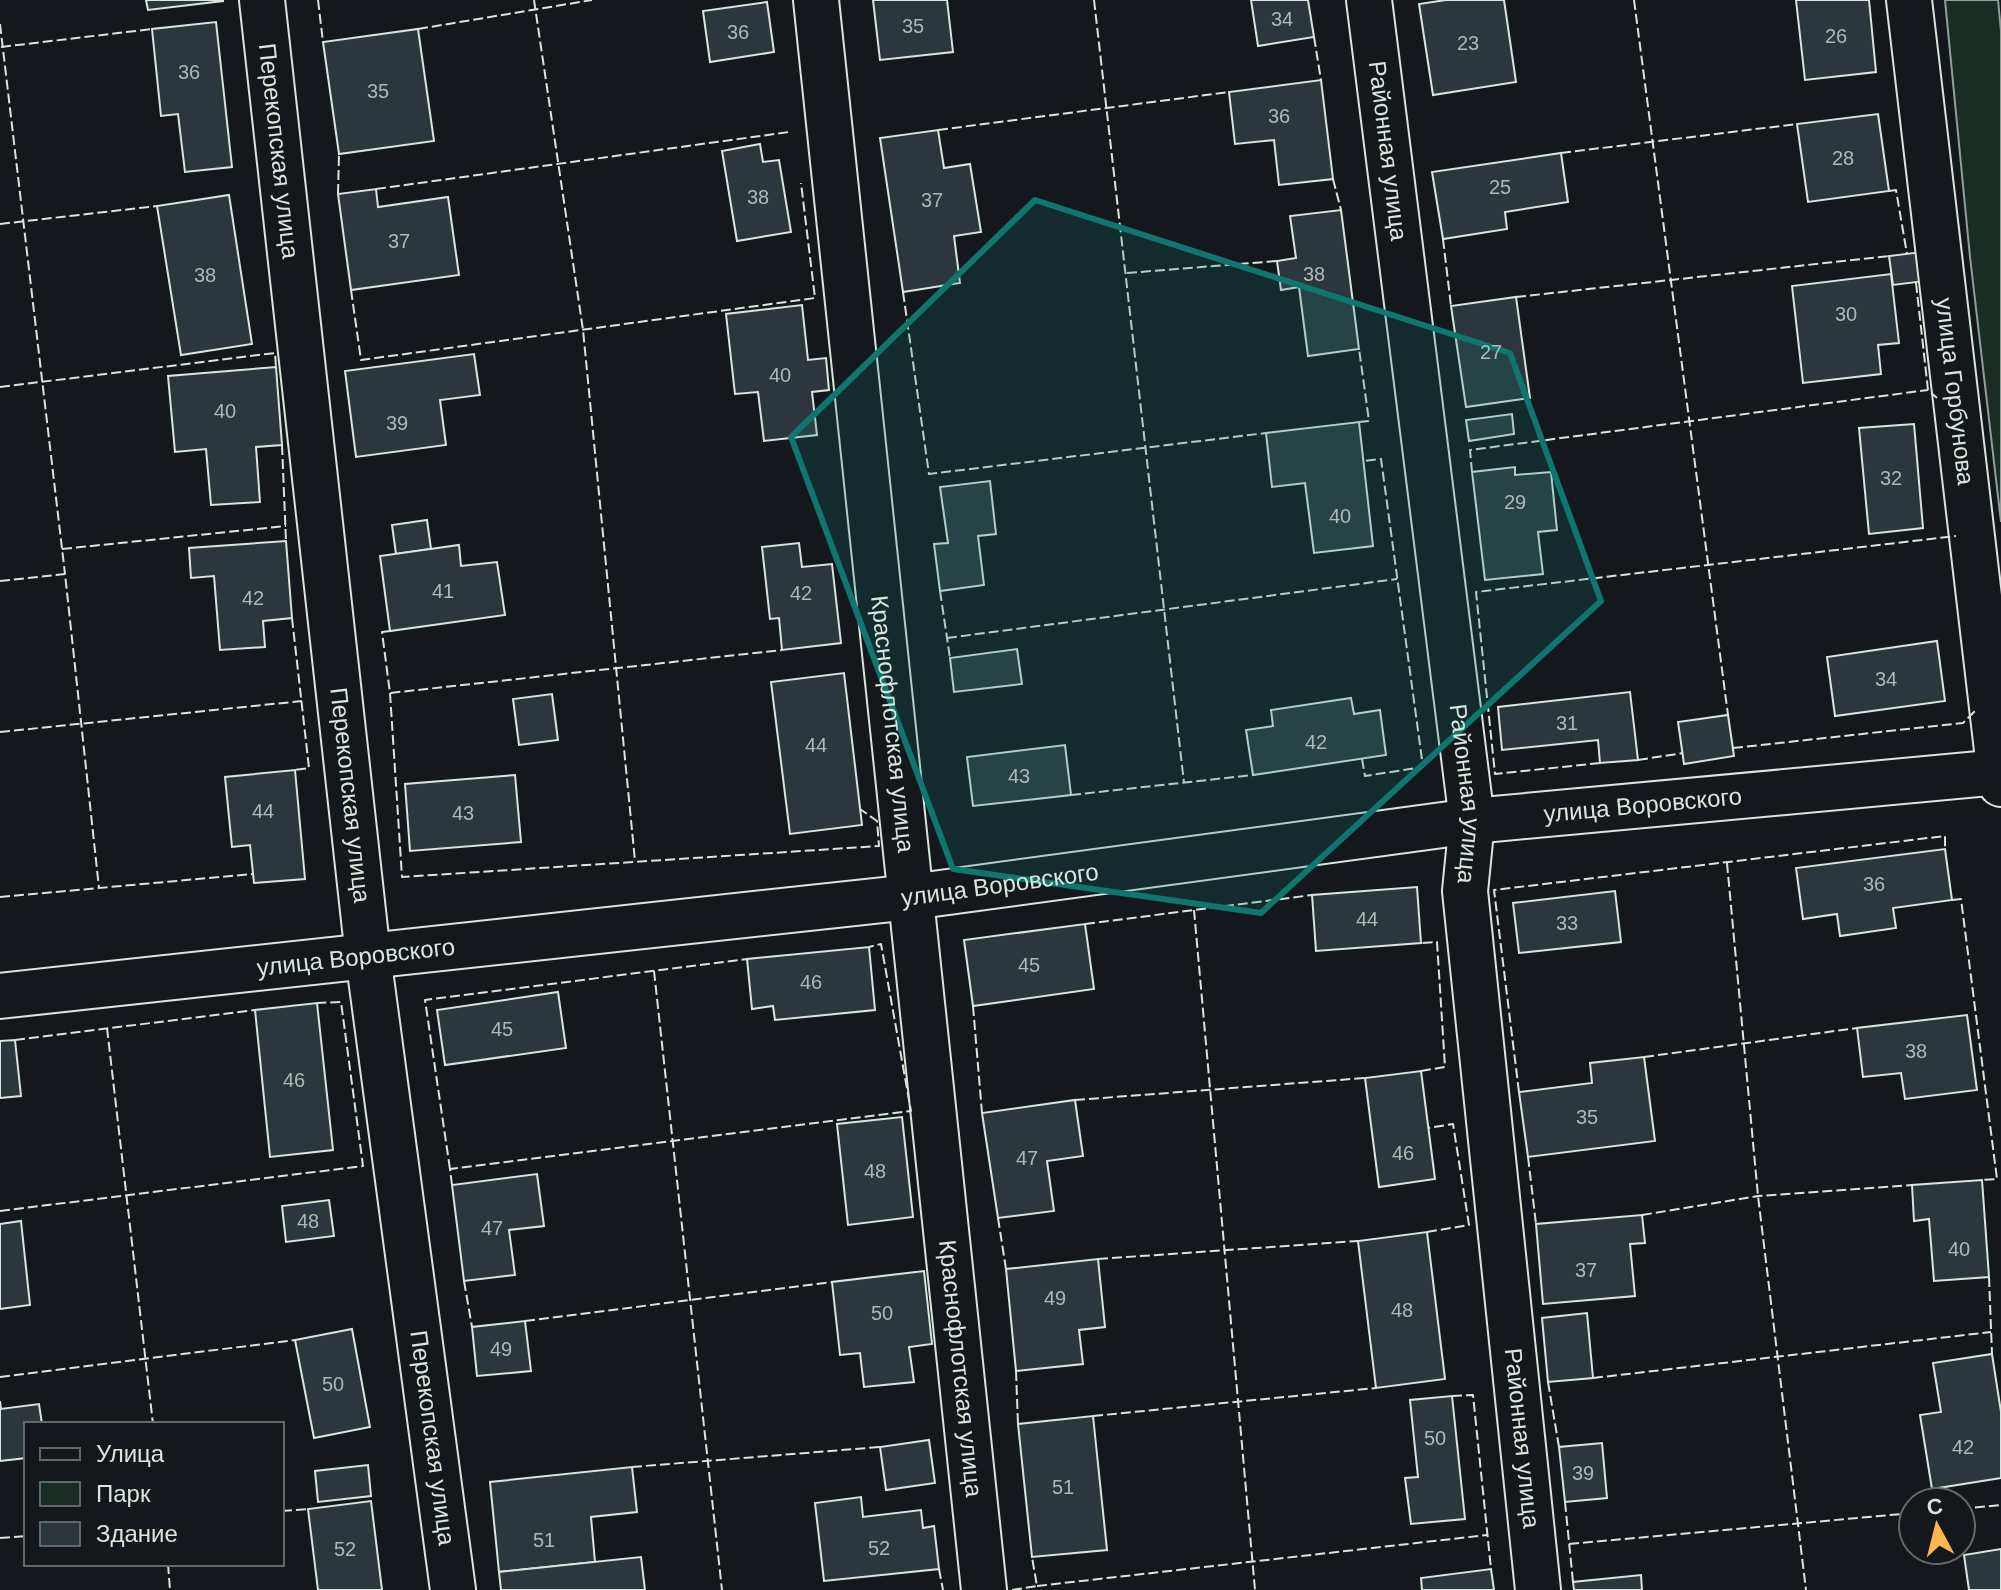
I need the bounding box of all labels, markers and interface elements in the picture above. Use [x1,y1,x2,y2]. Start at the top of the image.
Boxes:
house number: 34 [1271,8,1293,30]
house number: 35 [902,15,924,37]
house number: 36 [727,21,749,43]
house number: 26 [1825,25,1847,47]
house number: 23 [1457,32,1479,54]
street label: Перекопская улица [254,42,305,261]
street label: Районная улица [1364,59,1413,243]
house number: 36 [178,61,200,83]
house number: 35 [367,80,389,102]
house number: 36 [1268,105,1290,127]
house number: 28 [1832,147,1854,169]
house number: 25 [1489,176,1511,198]
house number: 38 [747,186,769,208]
house number: 37 [921,189,943,211]
house number: 37 [388,230,410,252]
house number: 38 [1303,263,1325,285]
house number: 38 [194,264,216,286]
street label: улица Горбунова [1931,296,1980,487]
house number: 30 [1835,303,1857,325]
house number: 27 [1480,341,1502,363]
house number: 40 [769,364,791,386]
house number: 40 [214,400,236,422]
house number: 39 [386,412,408,434]
house number: 32 [1880,467,1902,489]
house number: 29 [1504,491,1526,513]
house number: 40 [1329,505,1351,527]
house number: 41 [432,580,454,602]
house number: 42 [790,582,812,604]
house number: 42 [242,587,264,609]
street label: Краснофлотская улица [866,594,920,854]
house number: 34 [1875,668,1897,690]
street label: Перекопская улица [325,686,376,905]
street label: Районная улица [1444,702,1486,886]
house number: 31 [1556,712,1578,734]
house number: 42 [1305,731,1327,753]
house number: 44 [805,734,827,756]
house number: 43 [1008,765,1030,787]
street label: улица Воровского [1542,782,1743,827]
house number: 44 [252,800,274,822]
house number: 43 [452,802,474,824]
street label: улица Воровского [900,858,1100,911]
house number: 36 [1863,873,1885,895]
house number: 44 [1356,908,1378,930]
house number: 33 [1556,912,1578,934]
street label: улица Воровского [255,933,456,981]
house number: 45 [1018,954,1040,976]
house number: 46 [800,971,822,993]
house number: 45 [491,1018,513,1040]
house number: 38 [1905,1040,1927,1062]
house number: 46 [283,1069,305,1091]
house number: 35 [1576,1106,1598,1128]
house number: 46 [1392,1142,1414,1164]
house number: 47 [1016,1147,1038,1169]
house number: 48 [864,1160,886,1182]
house number: 48 [297,1210,319,1232]
house number: 47 [481,1217,503,1239]
street label: Краснофлотская улица [934,1238,988,1499]
house number: 40 [1948,1238,1970,1260]
house number: 37 [1575,1259,1597,1281]
house number: 49 [1044,1287,1066,1309]
house number: 48 [1391,1299,1413,1321]
house number: 50 [871,1302,893,1324]
street label: Перекопская улица [405,1329,461,1548]
house number: 49 [490,1338,512,1360]
street label: Районная улица [1500,1347,1546,1530]
house number: 50 [322,1373,344,1395]
legend [24,1422,284,1566]
house number: 50 [1424,1427,1446,1449]
house number: 42 [1952,1436,1974,1458]
text: Улица [96,1440,165,1467]
house number: 39 [1572,1462,1594,1484]
house number: 51 [1052,1476,1074,1498]
text: Парк [96,1480,151,1507]
north arrow [1897,1486,1977,1566]
text: С [1925,1493,1944,1520]
text: Здание [96,1520,178,1547]
house number: 51 [533,1529,555,1551]
house number: 52 [868,1537,890,1559]
house number: 52 [334,1538,356,1560]

